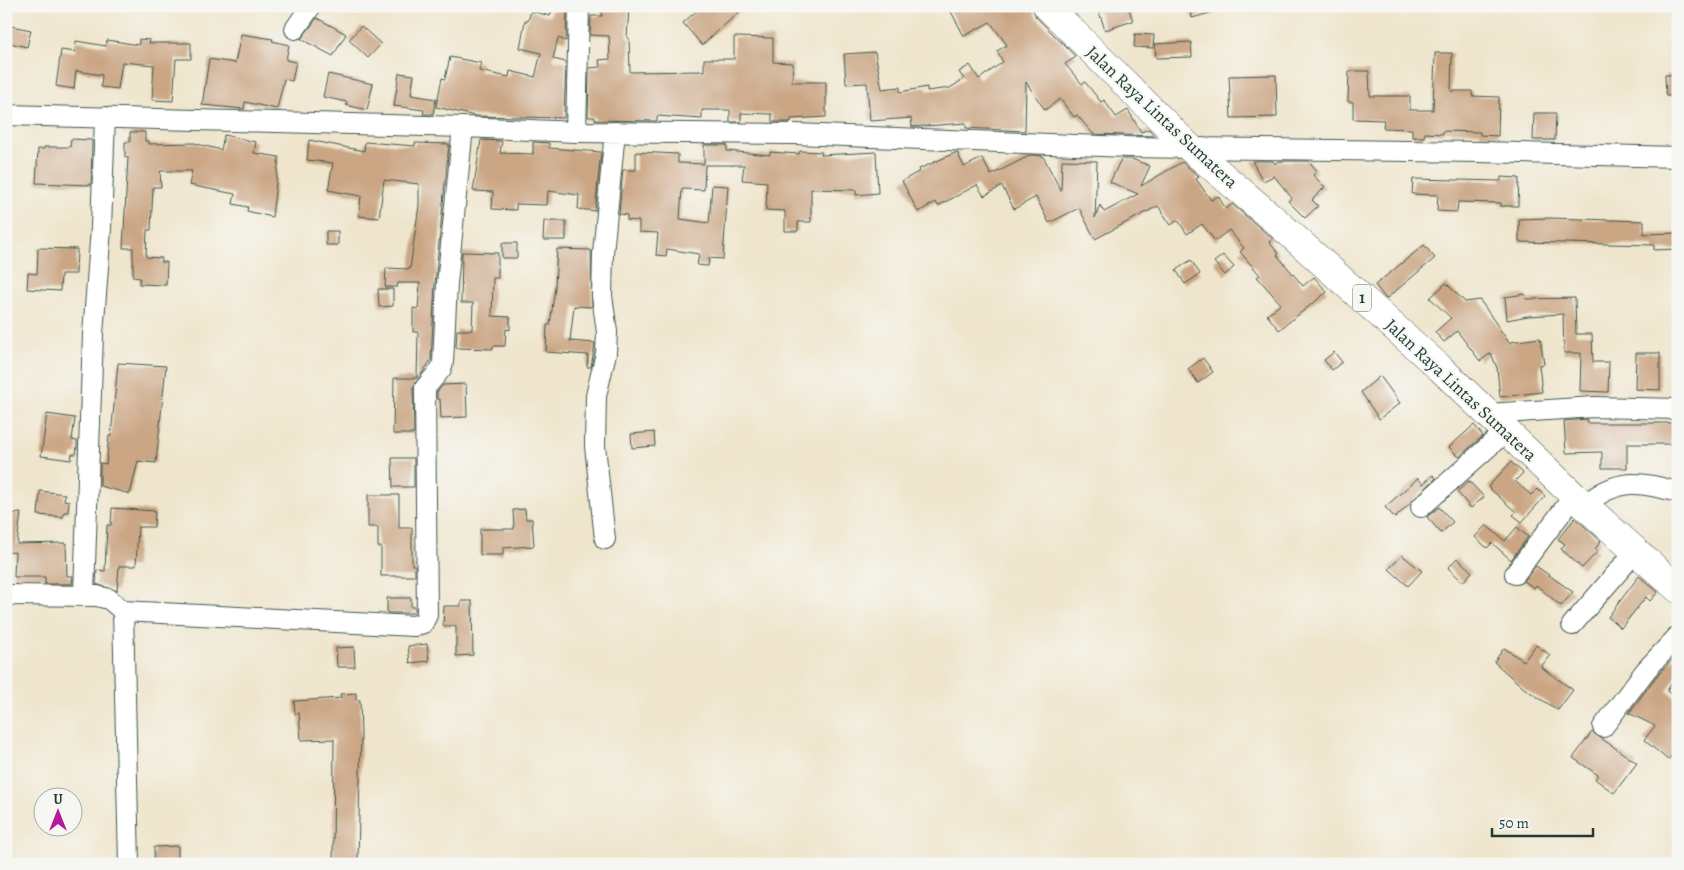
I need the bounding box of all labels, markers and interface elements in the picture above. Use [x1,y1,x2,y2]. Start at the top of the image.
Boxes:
street label: Jalan Raya Lintas Sumatera [1081,40,1243,194]
road number: 1 [1353,284,1371,312]
street label: Jalan Raya Lintas Sumatera [1380,313,1542,467]
north arrow [32,788,82,838]
text: U [53,790,63,809]
scale bar [1492,805,1593,837]
text: 50 m [1499,813,1529,833]

